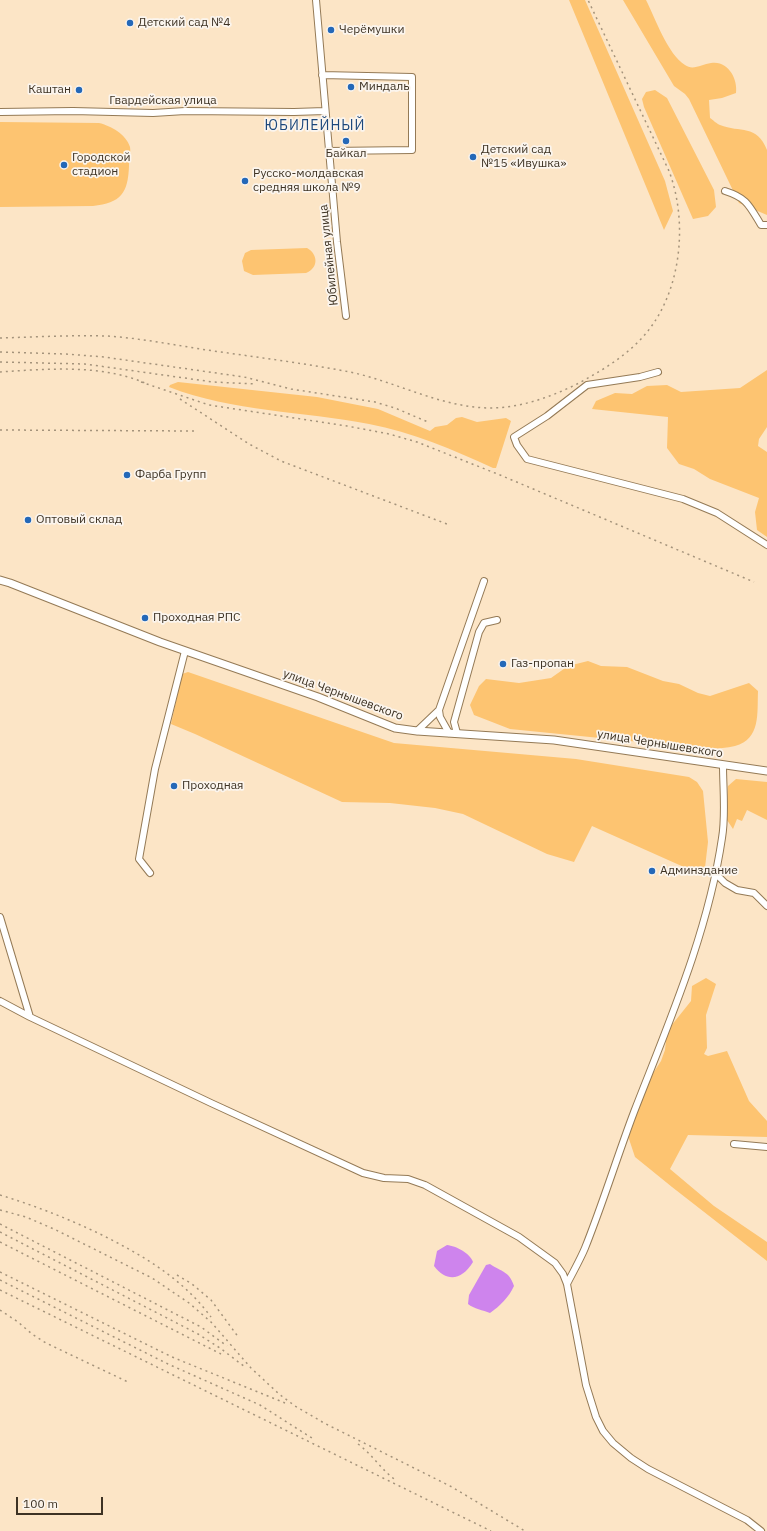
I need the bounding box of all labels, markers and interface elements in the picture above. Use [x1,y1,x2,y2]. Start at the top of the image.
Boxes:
place label: Детский сад №4 [138,16,230,30]
marker: Детский сад №4 [125,18,135,28]
place label: Черёмушки [339,23,404,37]
marker: Черёмушки [326,25,336,35]
place label: Миндаль [359,80,410,94]
marker: Миндаль [346,82,356,92]
place label: Каштан [28,83,71,97]
marker: Каштан [74,85,84,95]
street label: Гвардейская улица [109,94,217,108]
district label: ЮБИЛЕЙНЫЙ [265,118,365,134]
marker: Байкал [341,136,351,146]
place label: Детский сад №15 «Ивушка» [481,143,566,171]
place label: Байкал [326,147,366,161]
place label: Городской стадион [72,151,131,179]
marker: Детский сад №15 «Ивушка» [468,152,478,162]
marker: Городской стадион [59,160,69,170]
place label: Русско-молдавская средняя школа №9 [253,167,364,195]
marker: Русско-молдавская средняя школа №9 [240,176,250,186]
street label: Юбилейная улица [317,204,341,306]
place label: Фарба Групп [135,468,206,482]
marker: Фарба Групп [122,470,132,480]
place label: Оптовый склад [36,513,122,527]
marker: Оптовый склад [23,515,33,525]
place label: Проходная РПС [153,611,240,625]
marker: Проходная РПС [140,613,150,623]
place label: Газ-пропан [511,657,574,671]
marker: Газ-пропан [498,659,508,669]
street label: улица Чернышевского [281,667,405,723]
street label: улица Чернышевского [596,727,724,761]
place label: Проходная [182,779,244,793]
marker: Проходная [169,781,179,791]
place label: Админздание [660,864,738,878]
marker: Админздание [647,866,657,876]
scale bar [18,1489,105,1515]
text: 100 m [23,1496,58,1511]

